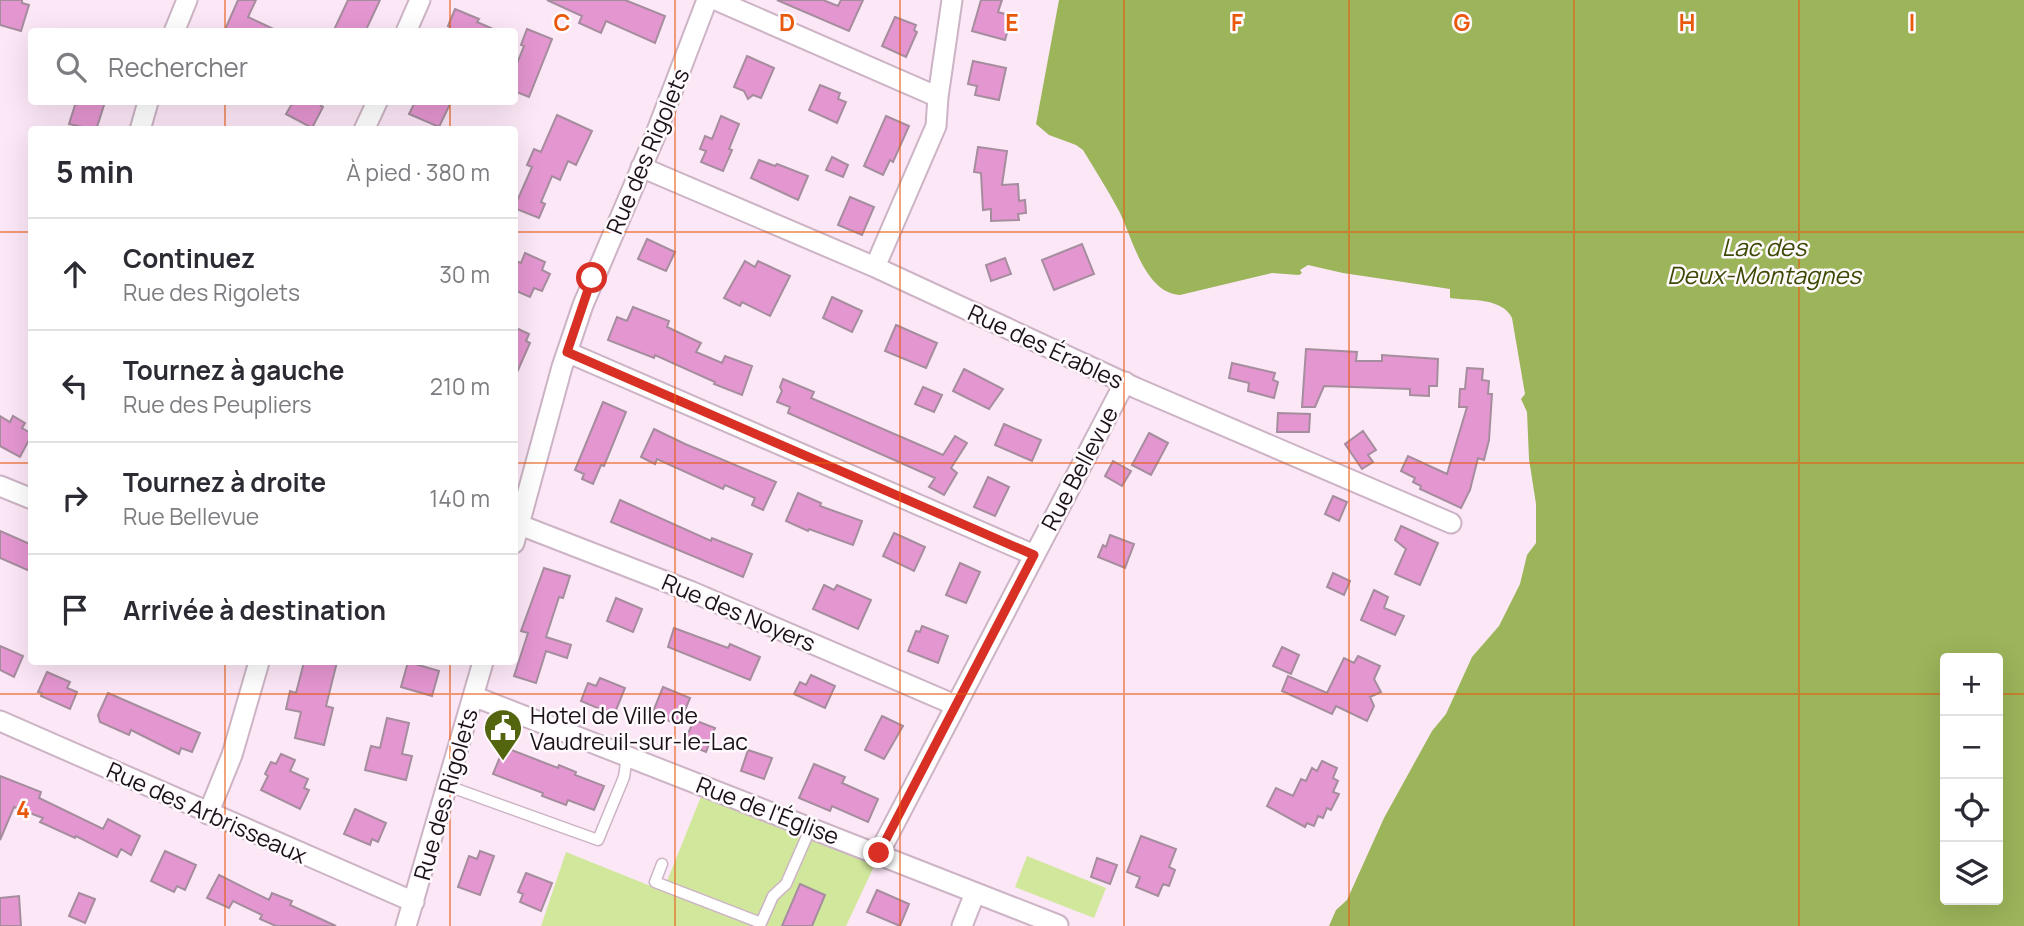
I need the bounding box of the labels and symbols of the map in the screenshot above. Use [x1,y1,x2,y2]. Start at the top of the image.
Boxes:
text: C [554,6,571,38]
text: D [779,6,795,38]
text: E [1005,6,1019,38]
text: F [1231,6,1243,38]
text: G [1454,6,1471,38]
text: H [1679,6,1695,38]
text: I [1909,6,1915,38]
street label: Rue des Rigolets [598,63,696,239]
water label: Lac des Deux-Montagnes [1667,230,1863,291]
route start [576,262,607,293]
street label: Rue des Érables [963,296,1129,396]
street label: Rue Bellevue [1033,400,1125,536]
street label: Rue des Noyers [657,565,821,659]
place label: Hotel de Ville de Vaudreuil-sur-le-Lac [530,699,748,757]
street label: Rue des Rigolets [405,704,485,884]
public building icon: Hotel de Ville de Vaudreuil-sur-le-Lac [482,707,524,762]
street label: Rue des Arbrisseaux [102,753,312,871]
street label: Rue de l'Église [692,768,844,852]
text: 4 [16,793,30,825]
route end [863,837,894,868]

